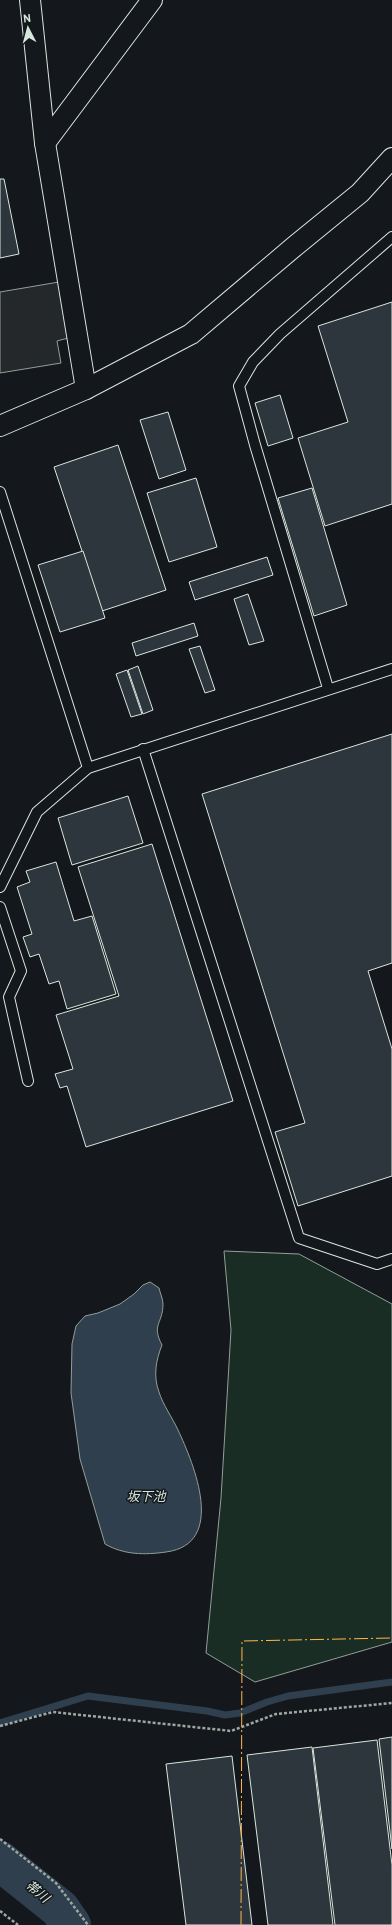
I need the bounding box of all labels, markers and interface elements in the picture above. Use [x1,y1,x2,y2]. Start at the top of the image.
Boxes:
north arrow [8,8,48,48]
text: N [22,12,32,26]
water label: 坂下池 [126,1490,167,1506]
water label: 帯川 [22,1878,53,1908]

